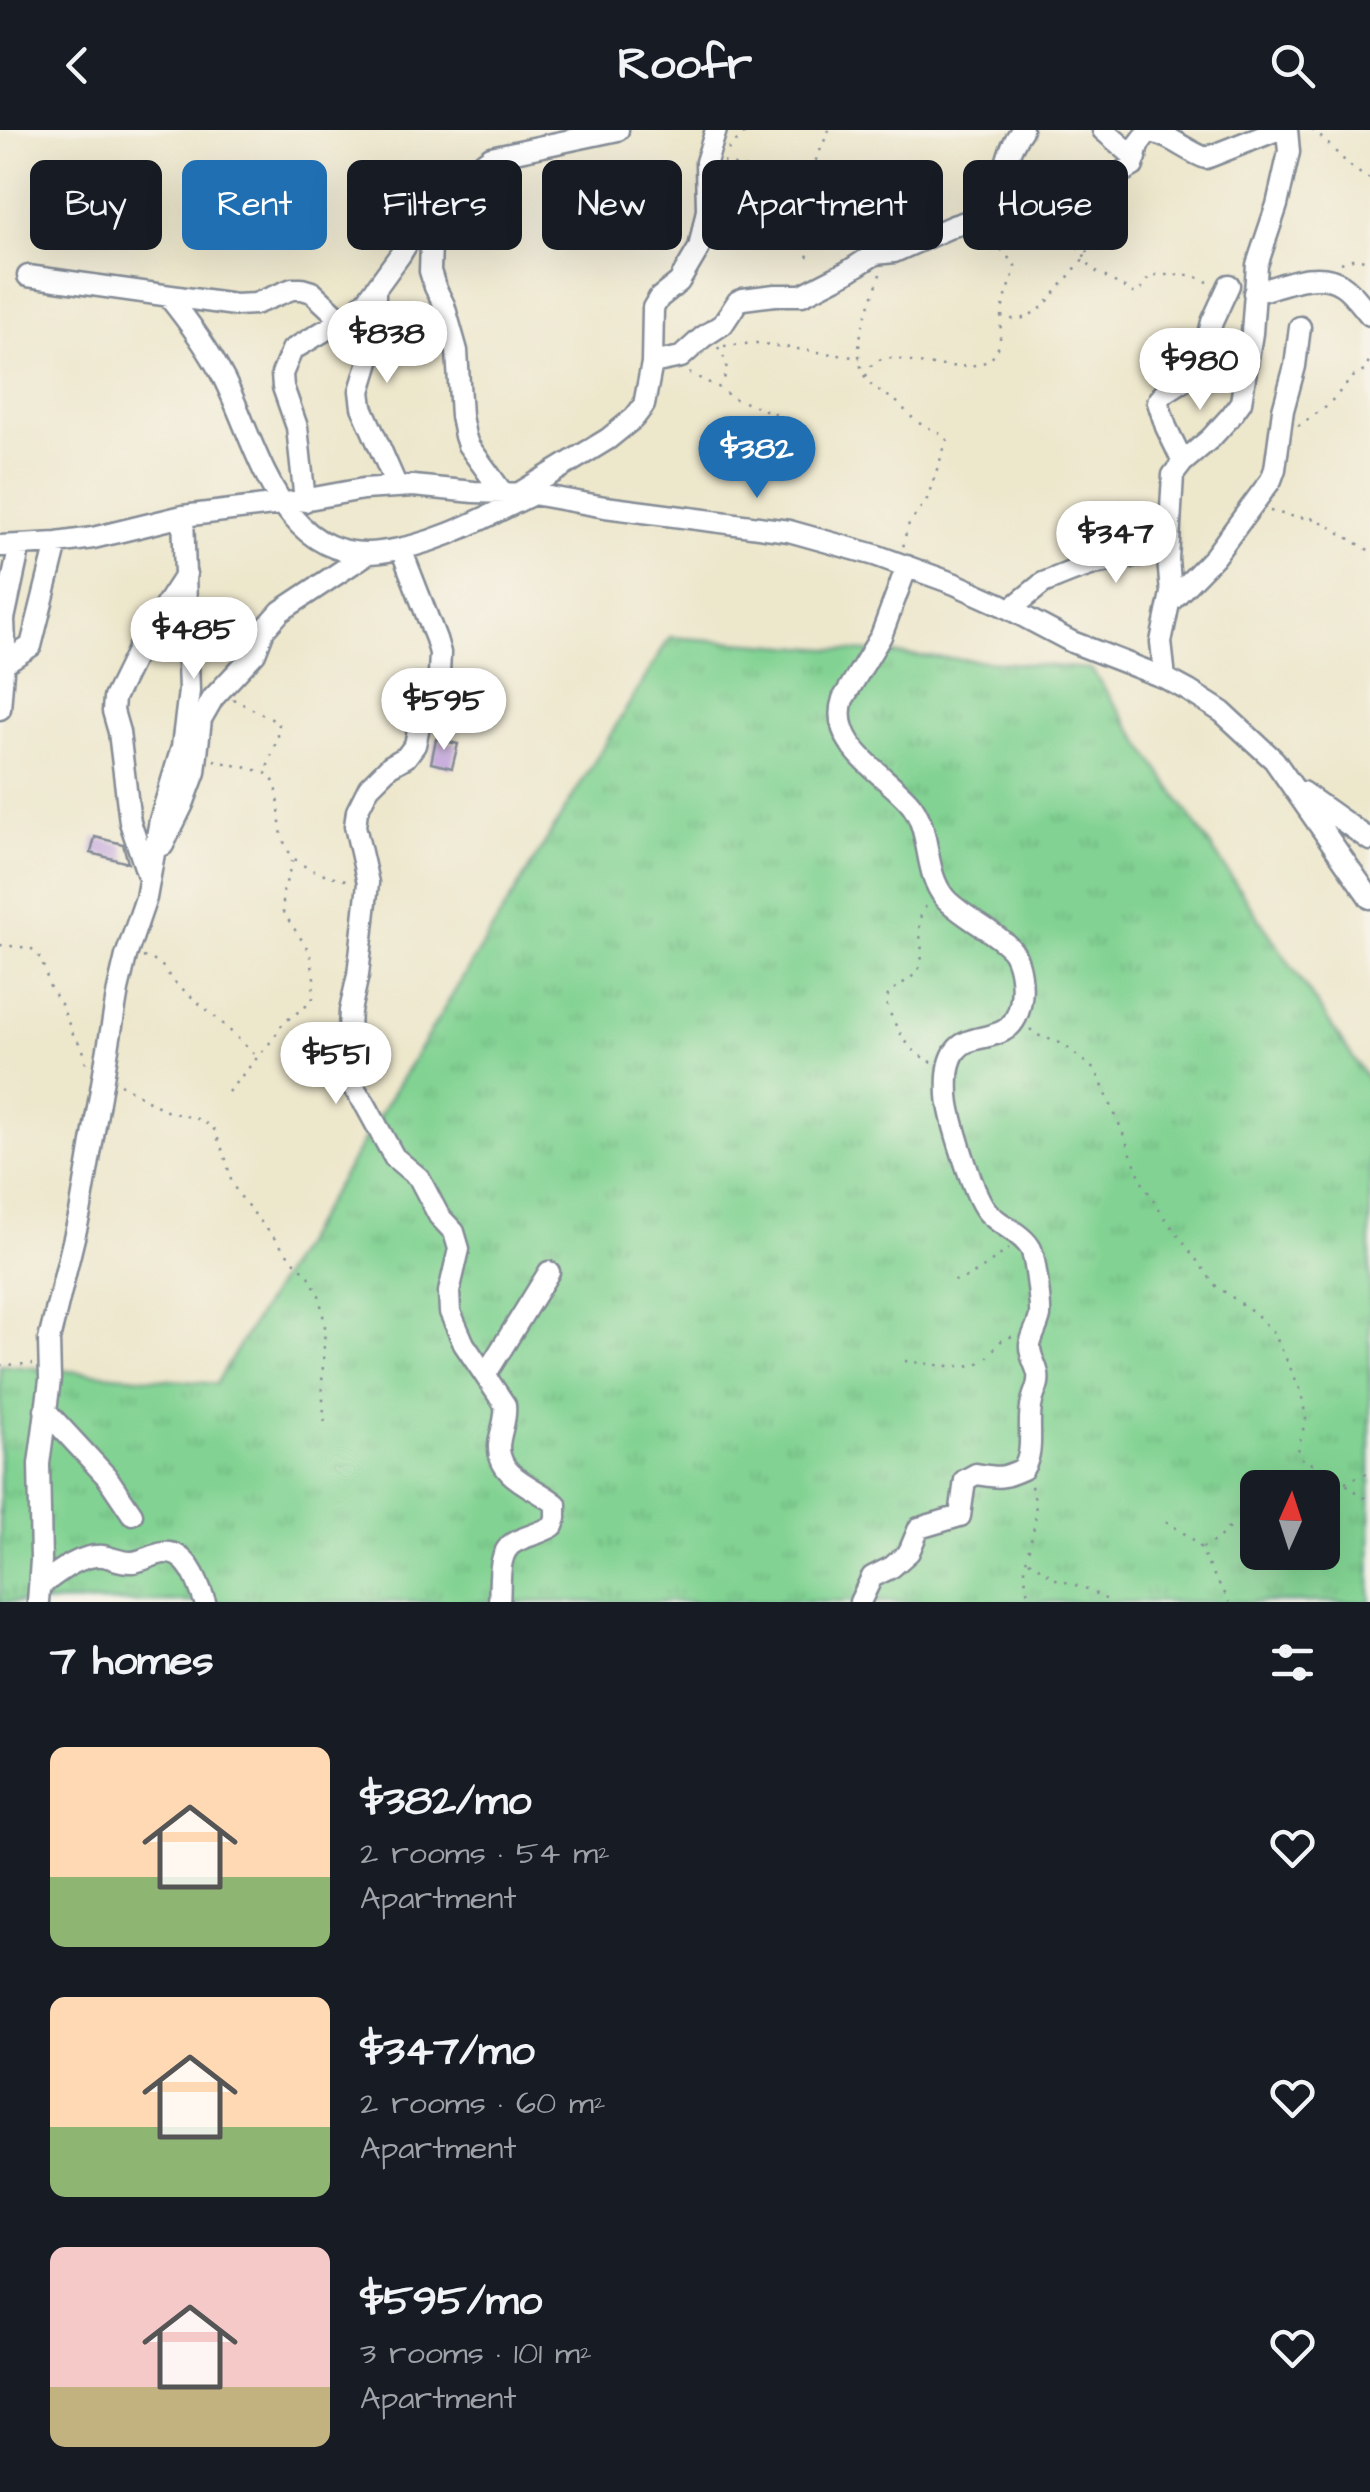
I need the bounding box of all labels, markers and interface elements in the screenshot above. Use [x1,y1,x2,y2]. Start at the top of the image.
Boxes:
text: Roofr [618,34,752,96]
icon: back [50,38,105,93]
icon: search [1265,38,1320,93]
chip: Buy [30,160,162,250]
chip: Rent [182,160,327,250]
chip: Filters [347,160,522,250]
chip: New [542,160,682,250]
chip: Apartment [702,160,943,250]
chip: House [963,160,1128,250]
pin: $838 [328,301,446,386]
text: $838 [349,311,425,356]
pin: $980 [1141,328,1259,413]
text: $980 [1162,338,1238,383]
pin: $382 [698,416,816,501]
text: $382 [720,426,794,471]
pin: $347 [1057,501,1175,586]
text: $347 [1078,511,1154,556]
pin: $485 [135,597,253,682]
text: $485 [153,607,236,652]
pin: $595 [385,668,503,753]
text: $595 [403,678,485,723]
pin: $551 [277,1022,395,1107]
text: $551 [302,1032,370,1077]
north arrow [1240,1470,1340,1570]
map controls [1240,1470,1340,1570]
text: 7 homes [50,1633,214,1691]
icon: filters [1265,1635,1320,1690]
text: $382/mo [360,1773,531,1831]
icon: home [130,1787,250,1907]
icon: heart [1265,1820,1320,1875]
text: 2 rooms · 54 m² [360,1831,610,1876]
text: Apartment [360,1876,516,1921]
text: $347/mo [360,2023,535,2081]
icon: home [130,2037,250,2157]
icon: heart [1265,2070,1320,2125]
text: 2 rooms · 60 m² [360,2081,606,2126]
text: Apartment [360,2126,516,2171]
text: $595/mo [360,2273,542,2331]
icon: home [130,2287,250,2407]
icon: heart [1265,2320,1320,2375]
text: 3 rooms · 101 m² [360,2331,592,2376]
text: Apartment [360,2376,516,2421]

